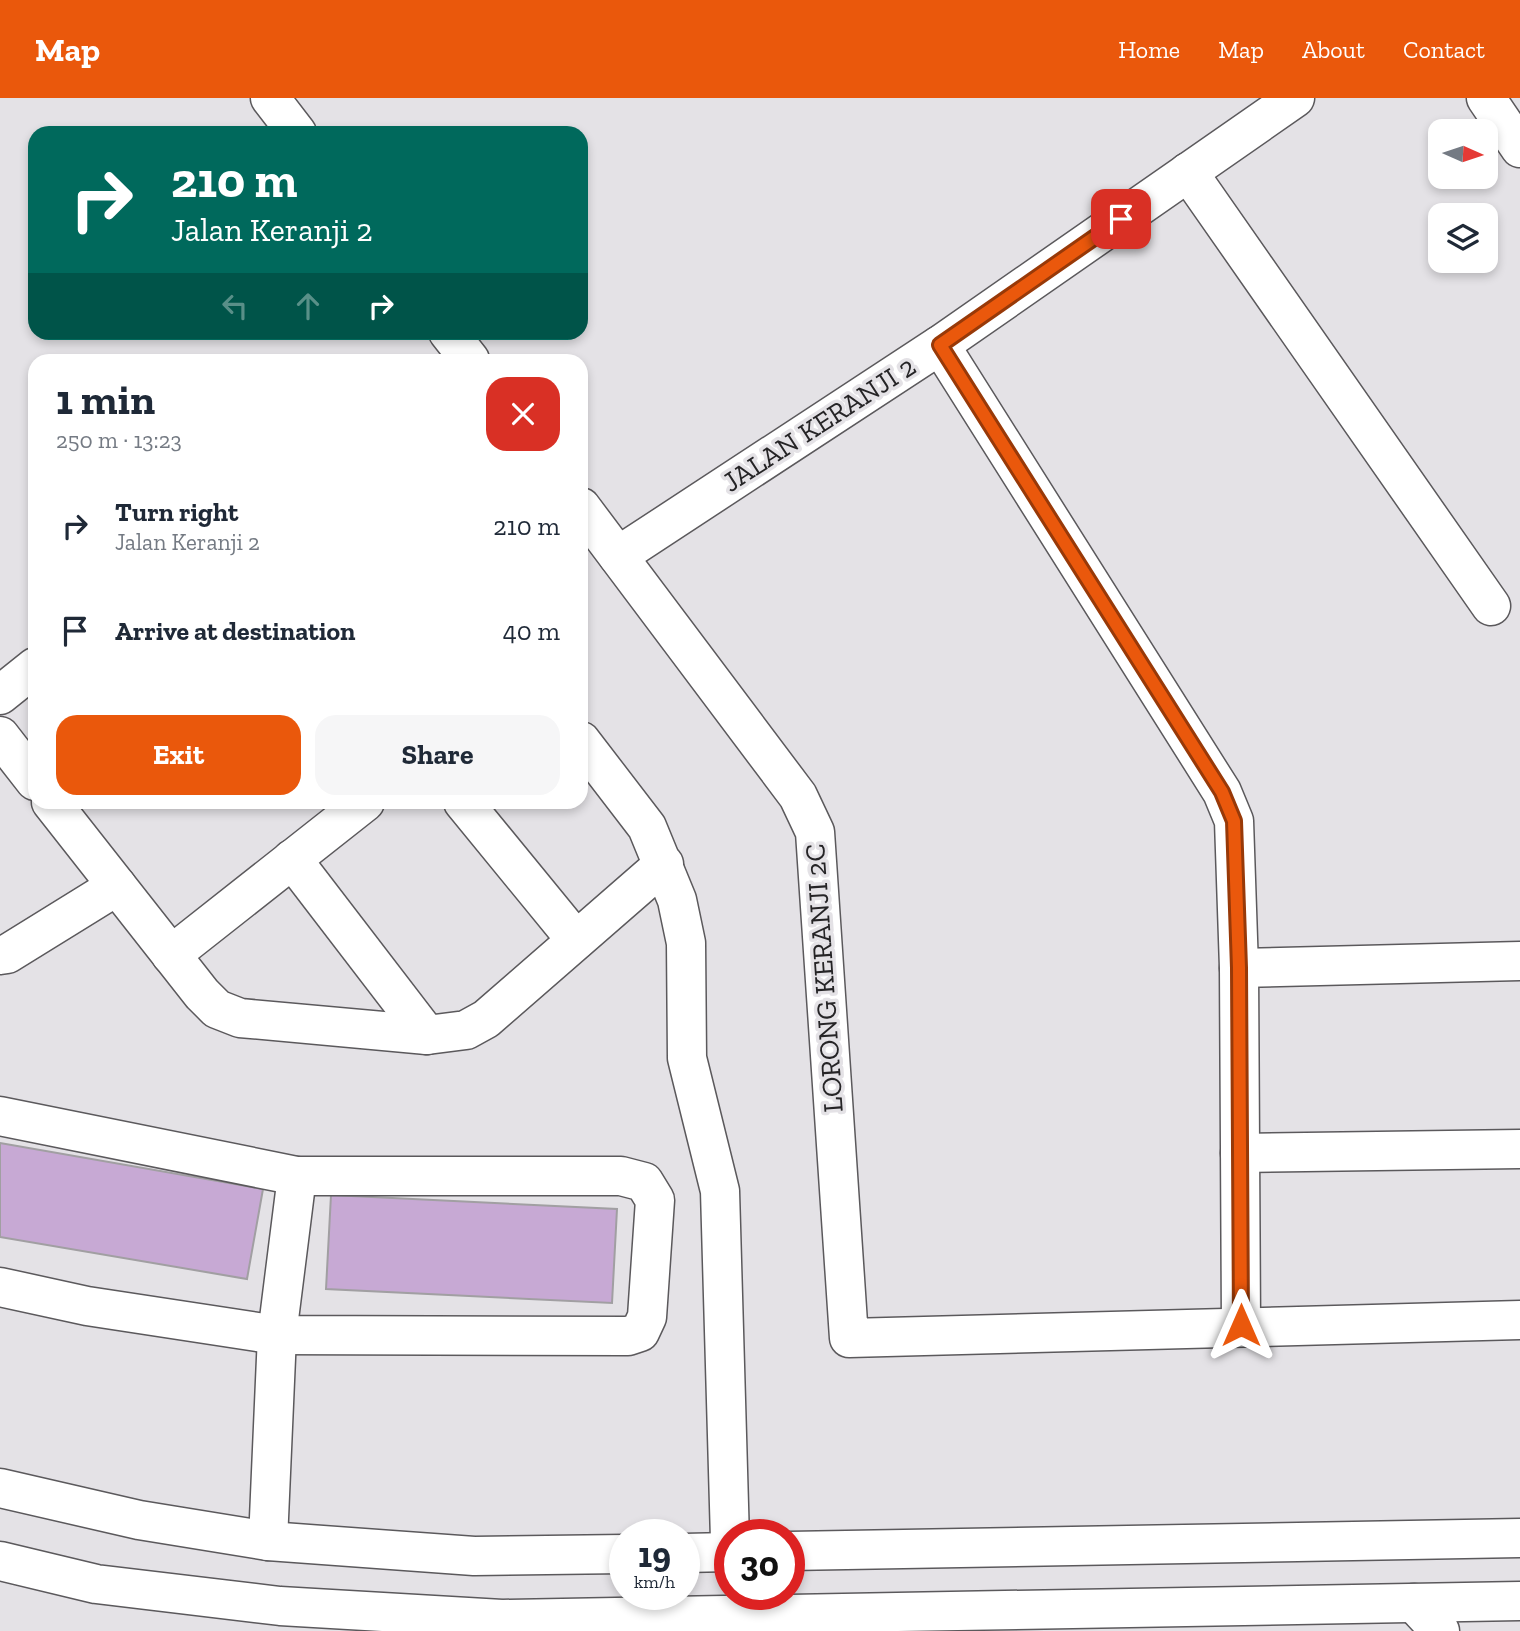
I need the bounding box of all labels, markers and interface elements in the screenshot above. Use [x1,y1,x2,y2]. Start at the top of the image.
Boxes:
text: Map [35,30,100,69]
text: Home [1118,35,1180,64]
text: Map [1218,35,1264,64]
text: About [1302,35,1365,64]
text: Contact [1403,35,1485,64]
north arrow [1428,119,1498,189]
map controls [1428,119,1498,273]
text: 210 m [171,151,297,210]
icon: right [56,154,147,245]
pin [1091,189,1151,249]
icon: arrive [1102,200,1140,238]
button: layers [1428,203,1498,273]
text: Jalan Keranji 2 [171,211,373,249]
icon: left [216,287,254,325]
icon: ahead [289,287,327,325]
icon: right [362,287,400,325]
street label: JALAN KERANJI 2 [716,349,922,499]
text: 1 min [56,374,155,425]
button: close [486,377,560,451]
text: 250 m · 13:23 [56,426,182,454]
text: Turn right [115,496,238,528]
icon: right [56,507,94,545]
text: 210 m [493,510,560,542]
text: Jalan Keranji 2 [115,528,260,556]
icon: arrive [56,612,94,650]
text: Arrive at destination [115,615,355,647]
text: 40 m [503,615,560,647]
button: Exit [56,715,301,795]
button: Share [315,715,560,795]
street label: LORONG KERANJI 2C [798,842,850,1114]
position arrow [1204,1288,1278,1362]
speed limit sign: 30 [714,1519,805,1610]
text: 19 [638,1534,671,1576]
text: km/h [634,1571,675,1593]

